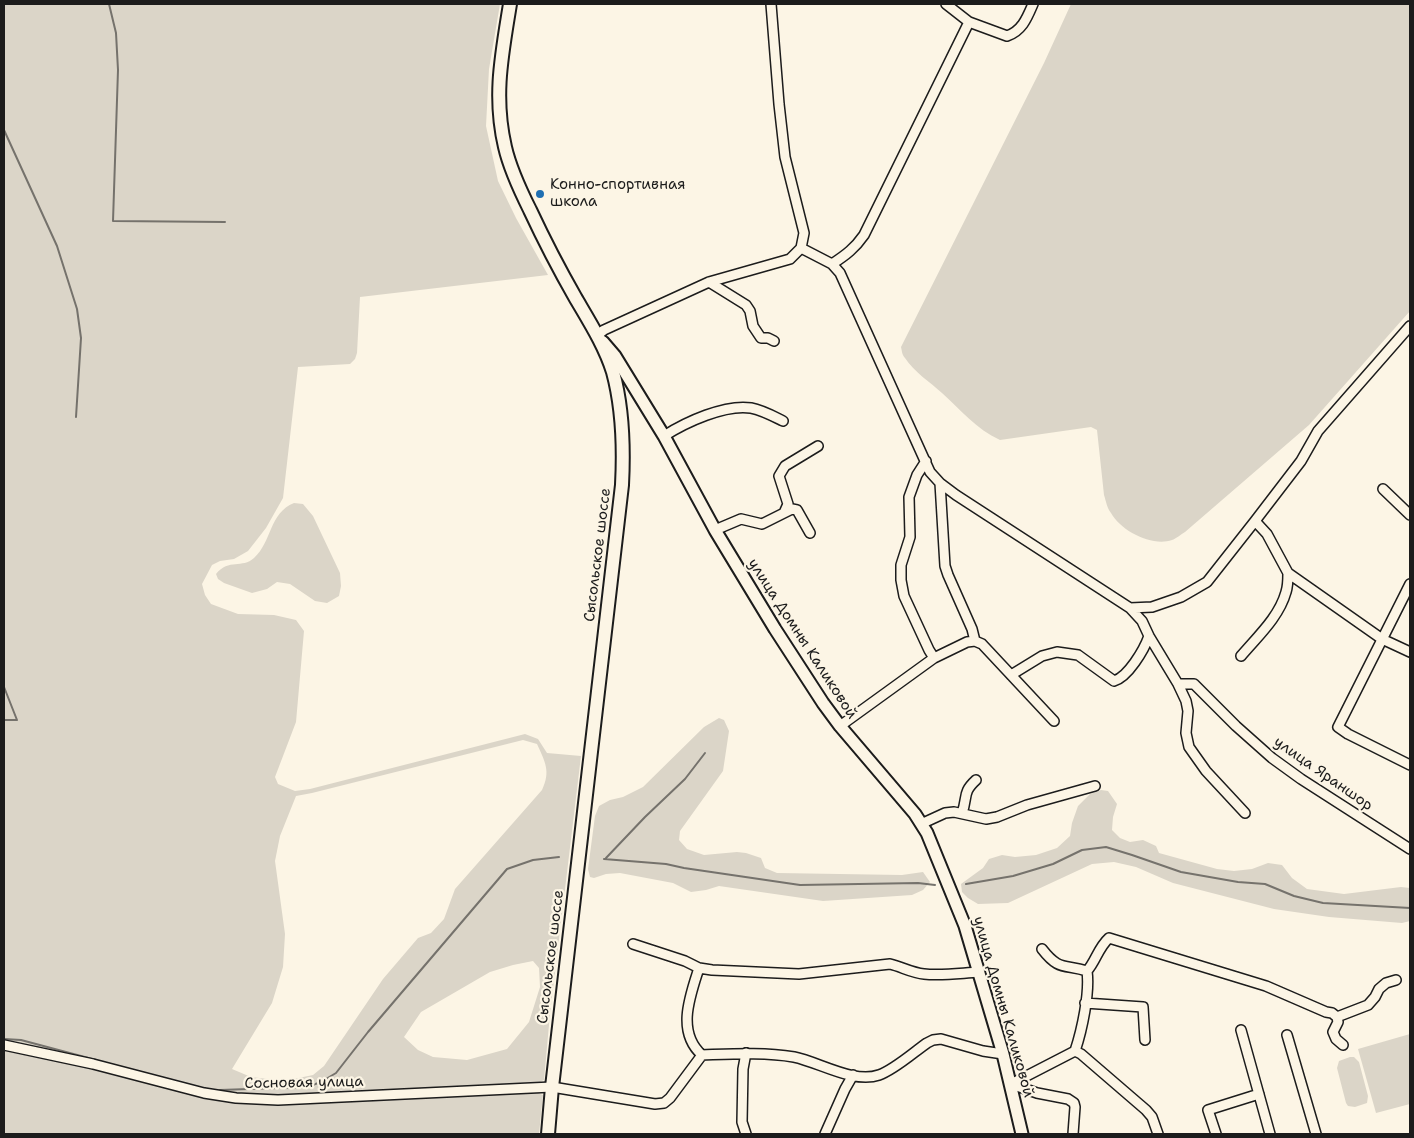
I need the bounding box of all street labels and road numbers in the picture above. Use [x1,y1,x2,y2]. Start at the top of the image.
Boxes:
street label: Сысольское шоссе [581,487,615,623]
street label: улица Домны Каликовой [743,556,861,722]
street label: улица Яраншор [1270,733,1376,815]
street label: Сысольское шоссе [534,889,568,1025]
street label: улица Домны Каликовой [969,914,1037,1100]
street label: Сосновая улица [244,1073,364,1093]

